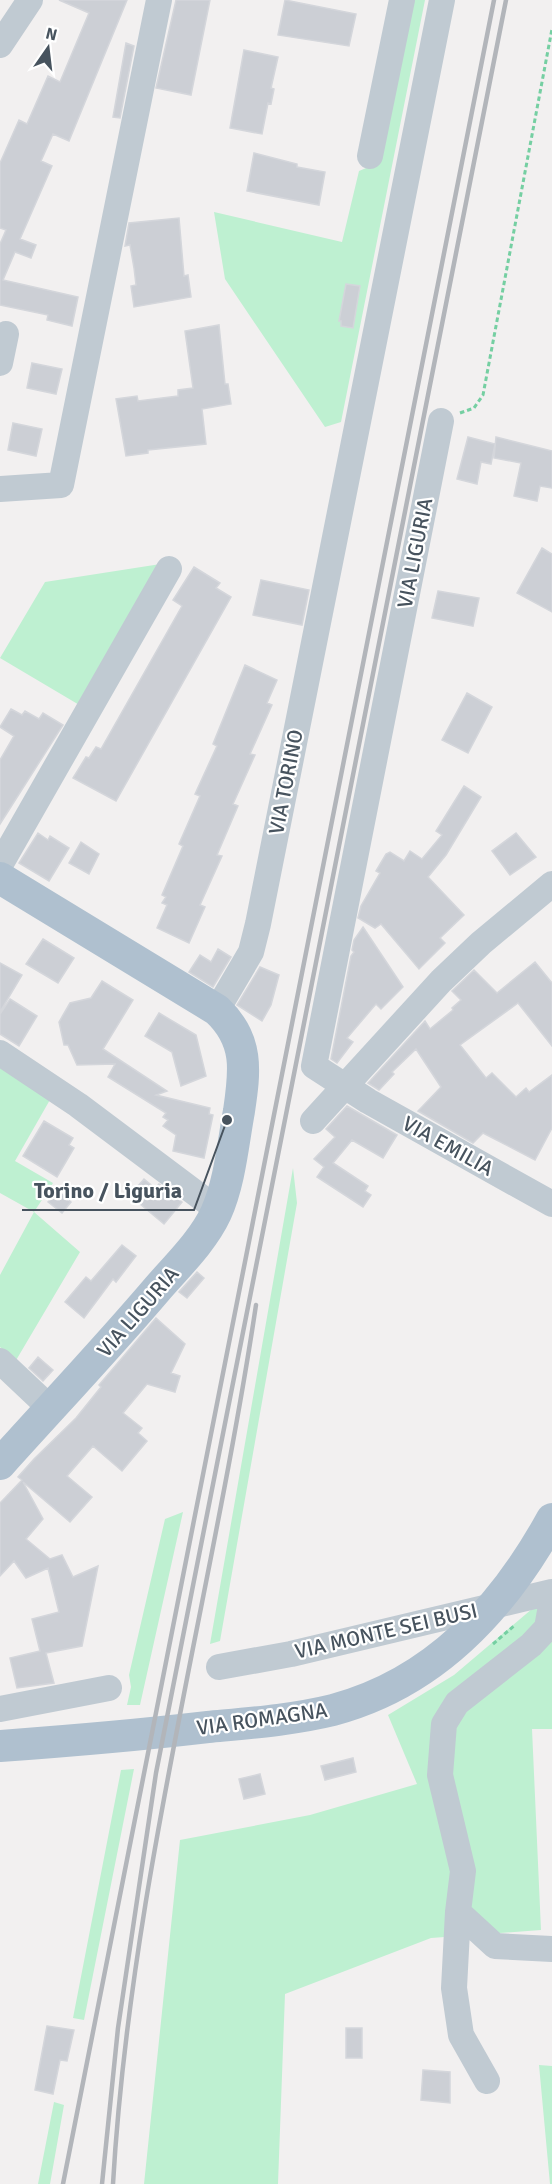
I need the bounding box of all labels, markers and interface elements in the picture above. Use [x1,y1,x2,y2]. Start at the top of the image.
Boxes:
north arrow [18,18,78,78]
text: N [44,23,59,45]
street label: VIA LIGURIA [392,496,438,610]
street label: VIA TORINO [263,727,309,837]
street label: VIA EMILIA [398,1110,498,1182]
callout: Torino / Liguria [22,1170,194,1210]
text: Torino / Liguria [34,1177,182,1204]
street label: VIA LIGURIA [92,1261,185,1363]
street label: VIA MONTE SEI BUSI [292,1597,480,1665]
street label: VIA ROMAGNA [195,1697,329,1741]

